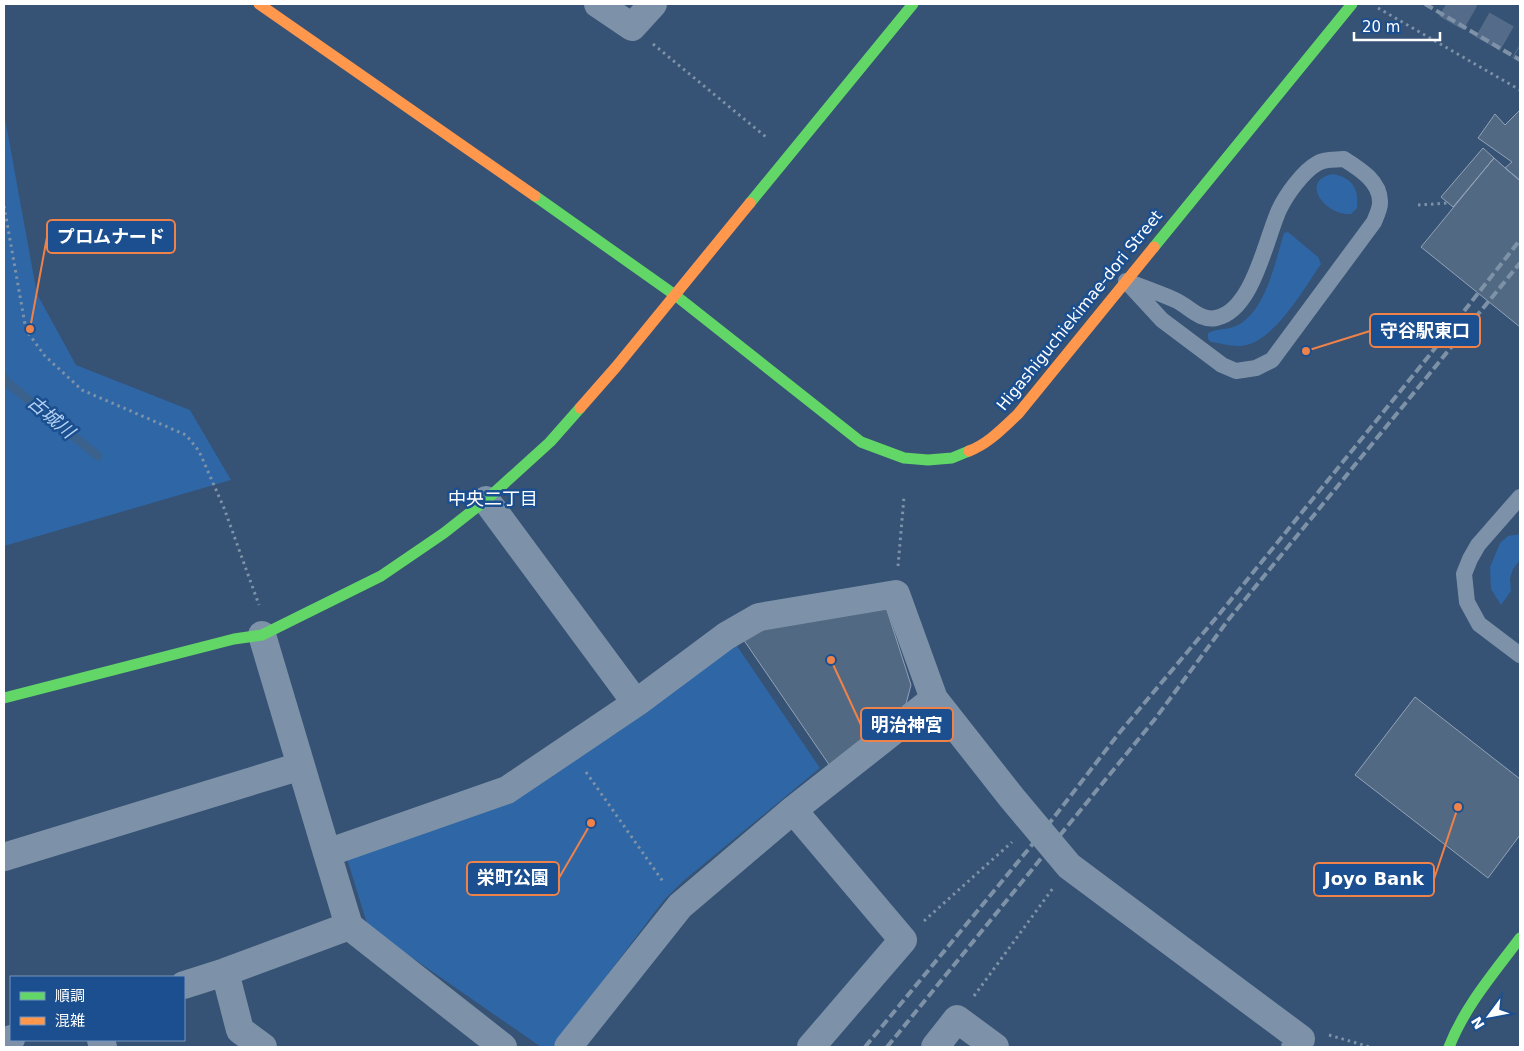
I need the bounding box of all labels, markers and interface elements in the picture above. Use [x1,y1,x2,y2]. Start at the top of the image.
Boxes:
scale bar [1354,10,1440,42]
text: 20 m [1362,18,1400,36]
street label: Higashiguchiekimae-dori Street [993,206,1166,414]
callout: プロムナード [47,220,175,253]
text: プロムナード [57,226,165,247]
callout: 守谷駅東口 [1370,314,1480,347]
text: 守谷駅東口 [1380,320,1470,341]
water label: 古城川 [24,391,80,443]
district label: 中央二丁目 [448,488,538,509]
callout: 明治神宮 [861,708,953,741]
text: 明治神宮 [871,714,943,735]
callout: 栄町公園 [467,862,559,895]
callout: Joyo Bank [1314,863,1434,896]
text: 栄町公園 [477,867,549,888]
text: Joyo Bank [1322,868,1425,889]
legend [10,976,185,1041]
text: 順調 [55,987,85,1005]
north arrow [1464,991,1514,1041]
text: 混雑 [55,1012,85,1030]
text: N [1468,1014,1488,1032]

